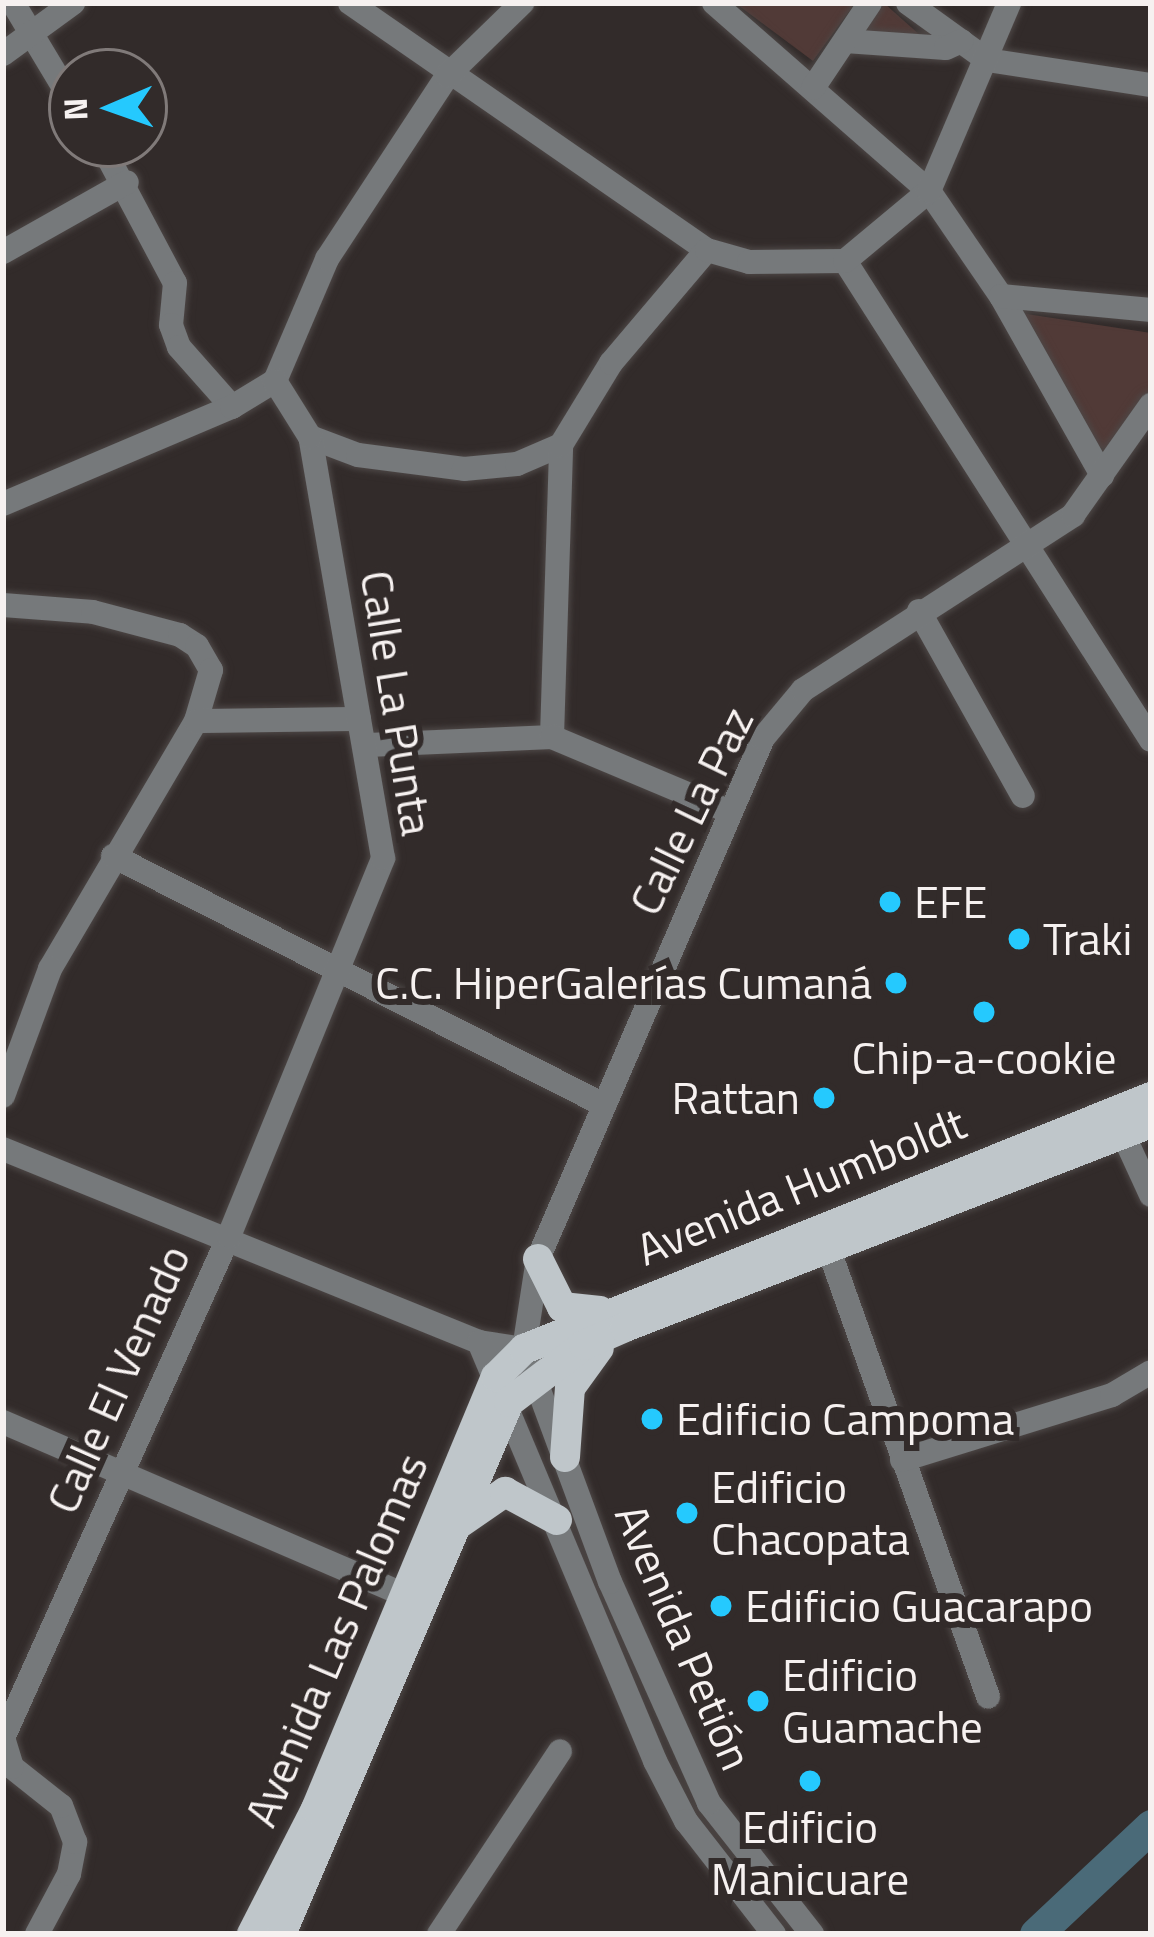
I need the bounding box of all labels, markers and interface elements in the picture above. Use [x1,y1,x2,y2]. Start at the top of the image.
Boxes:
north arrow [48,48,168,168]
text: N [50,97,100,121]
street label: Calle La Punta [349,567,445,839]
street label: Calle La Paz [618,699,764,923]
place label: EFE [914,875,987,929]
marker: EFE [877,889,903,915]
place label: Traki [1043,912,1132,966]
marker: Traki [1006,926,1032,952]
place label: C.C. HiperGalerías Cumaná [375,956,872,1010]
marker: C.C. HiperGalerías Cumaná [883,970,909,996]
marker: Chip-a-cookie [971,999,997,1025]
place label: Chip-a-cookie [852,1031,1116,1085]
place label: Rattan [671,1071,800,1125]
marker: Rattan [811,1085,837,1111]
street label: Avenida Humboldt [629,1095,973,1277]
street label: Calle El Venado [35,1237,201,1521]
place label: Edificio Campoma [676,1392,1014,1446]
marker: Edificio Campoma [639,1406,665,1432]
street label: Avenida Las Palomas [233,1446,439,1834]
place label: Edificio Chacopata [711,1460,910,1566]
street label: Avenida Petión [604,1496,764,1778]
marker: Edificio Chacopata [674,1500,700,1526]
place label: Edificio Guacarapo [745,1579,1093,1633]
marker: Edificio Guacarapo [708,1593,734,1619]
place label: Edificio Guamache [782,1648,983,1754]
marker: Edificio Guamache [745,1688,771,1714]
marker: Edificio Manicuare [797,1768,823,1794]
place label: Edificio Manicuare [711,1800,909,1906]

